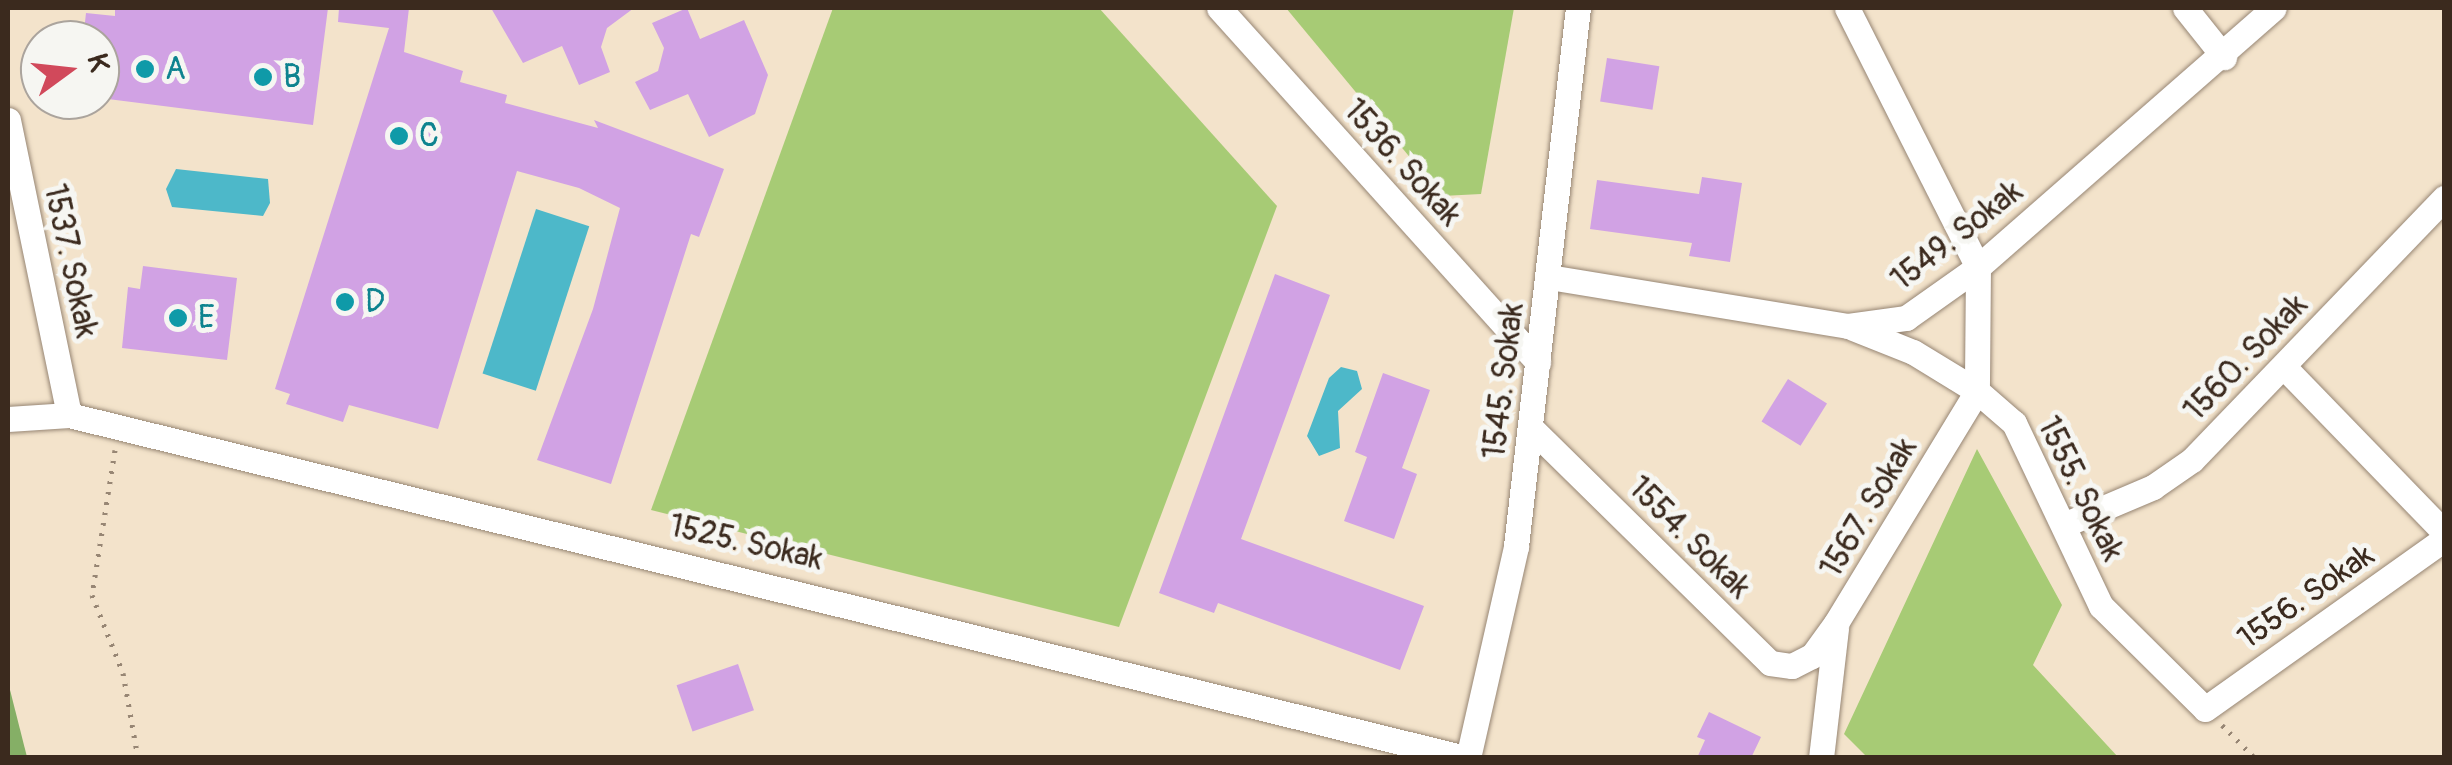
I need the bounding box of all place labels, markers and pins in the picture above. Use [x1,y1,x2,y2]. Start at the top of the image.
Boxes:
place label: A [165,50,186,88]
marker: A [134,58,156,80]
place label: B [283,58,301,96]
marker: B [252,66,274,88]
place label: C [419,117,439,155]
marker: C [388,125,410,147]
place label: D [365,283,385,321]
marker: D [334,291,356,313]
place label: E [198,299,215,337]
marker: E [167,307,189,329]

